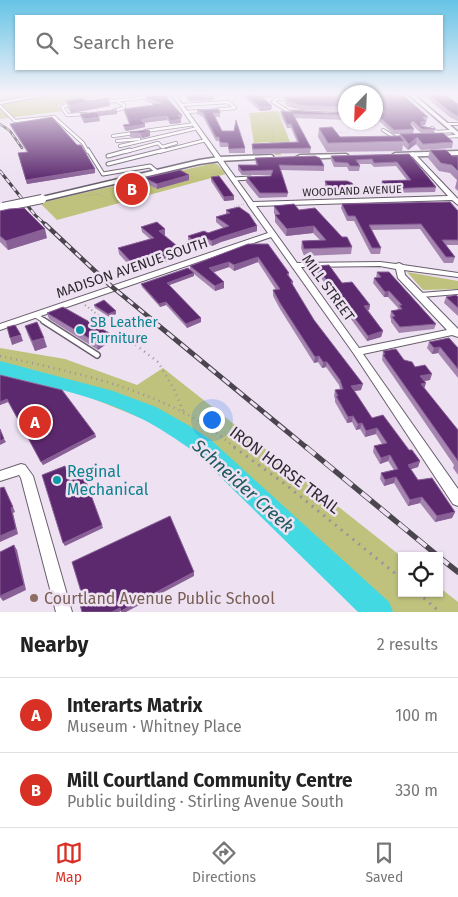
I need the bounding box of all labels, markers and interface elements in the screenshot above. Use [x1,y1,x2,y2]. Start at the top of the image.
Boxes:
search box [15,15,443,70]
icon: search [33,29,61,57]
text: Search here [73,31,174,54]
north arrow [338,85,383,130]
pin: B [116,170,148,208]
street label: WOODLAND AVENUE [302,183,402,199]
street label: MADISON AVENUE SOUTH [54,234,210,302]
street label: MILL STREET [298,251,358,325]
place label: SB Leather Furniture [90,314,158,347]
marker: SB Leather Furniture [74,324,86,336]
pin: A [19,403,51,441]
your location [199,407,225,433]
street label: IRON HORSE TRAIL [226,422,344,518]
water label: Schneider Creek [187,434,299,538]
place label: Reginal Mechanical [67,462,149,499]
marker: Reginal Mechanical [51,474,63,486]
map controls [398,552,443,597]
button: locate [398,552,443,597]
place label: Courtland Avenue Public School [44,589,275,608]
marker: Courtland Avenue Public School [28,592,40,604]
text: Nearby [20,632,88,658]
text: 2 results [377,635,438,654]
text: Interarts Matrix [67,694,202,717]
text: A [31,706,41,725]
text: 100 m [395,706,438,725]
text: Museum · Whitney Place [67,717,242,736]
text: Mill Courtland Community Centre [67,769,353,792]
text: B [31,781,41,800]
text: 330 m [395,781,438,800]
text: Public building · Stirling Avenue South [67,792,344,811]
tab: Map [55,839,83,886]
tab: Directions [192,839,256,886]
tab: Saved [365,839,403,886]

